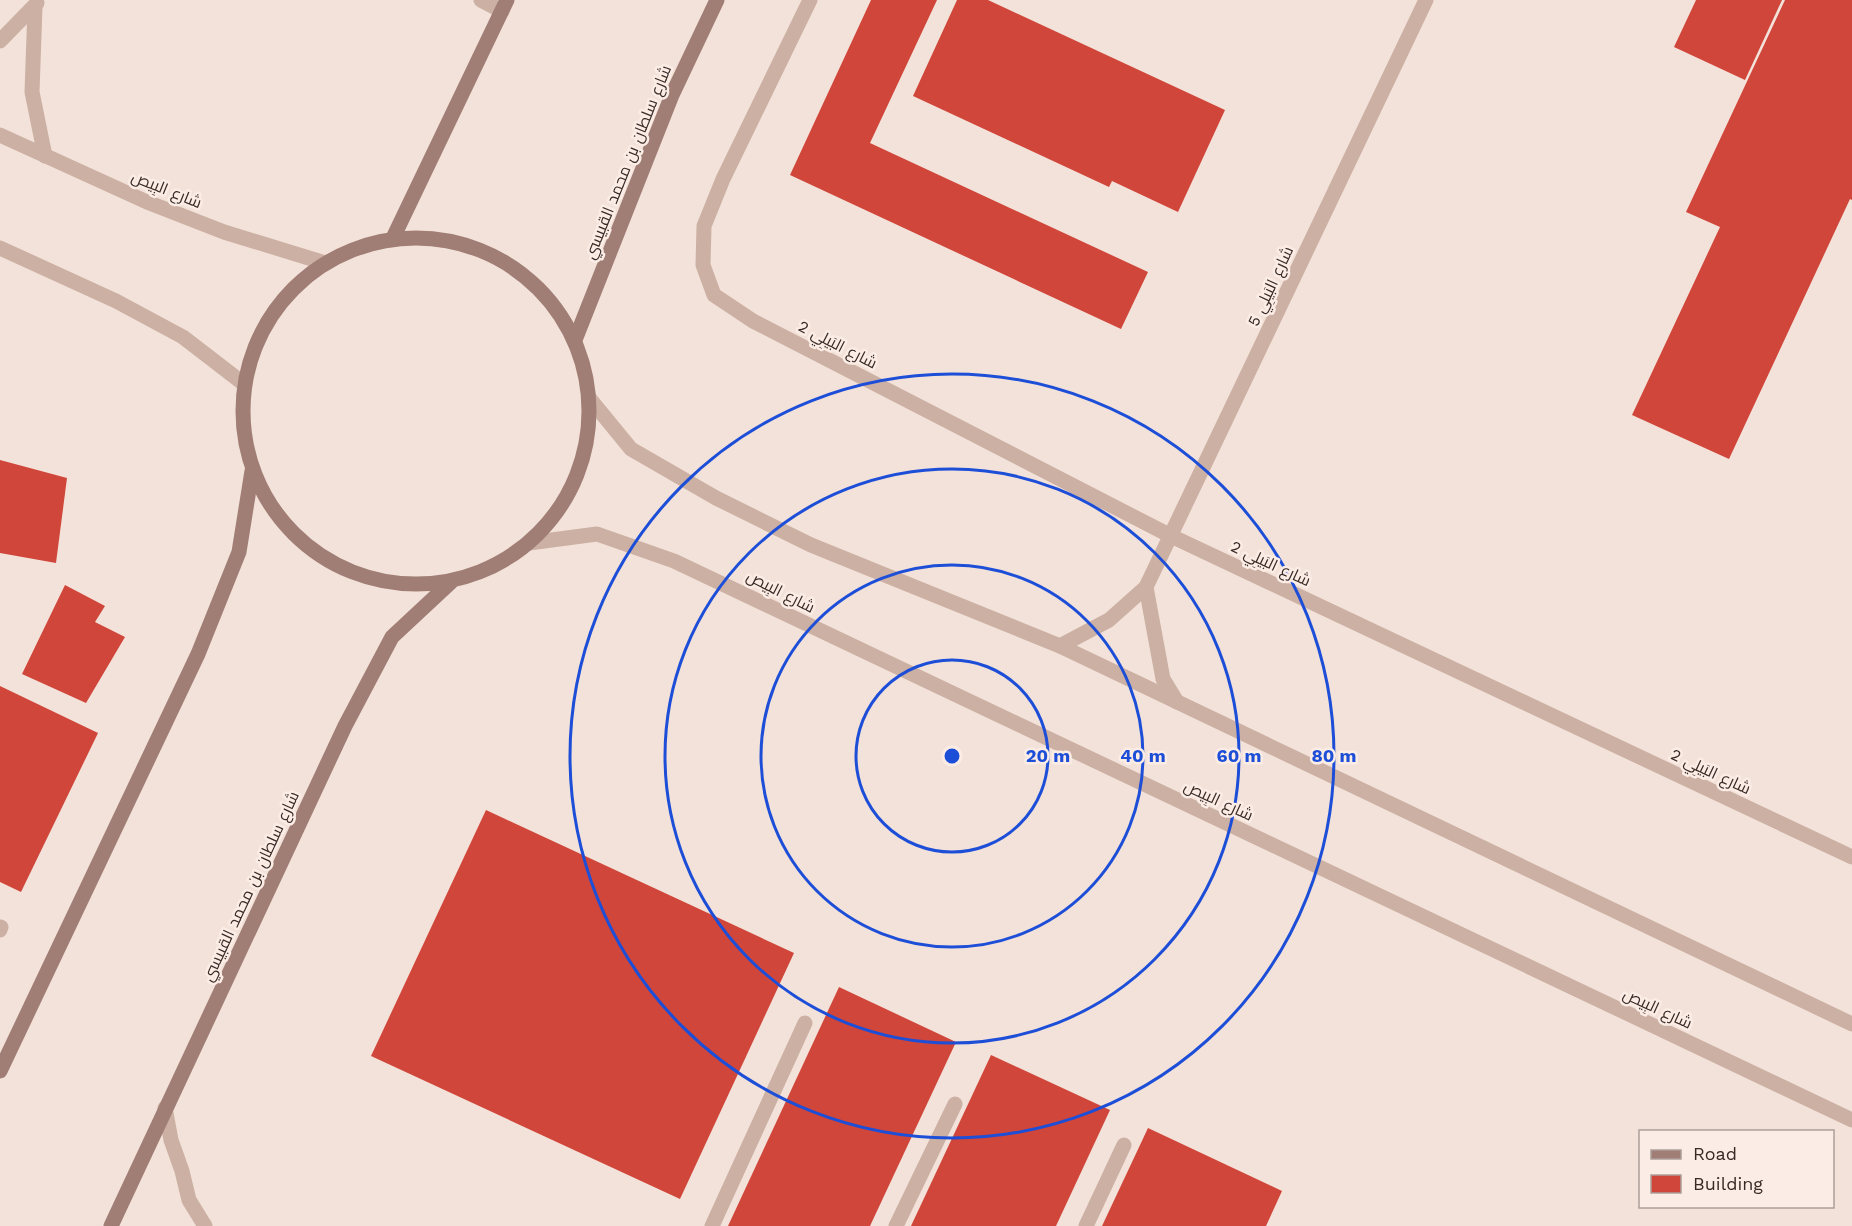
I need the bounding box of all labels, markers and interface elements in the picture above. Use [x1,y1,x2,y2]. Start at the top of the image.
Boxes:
street label: شارع سلطان بن محمد القبيسي [580,62,678,263]
street label: شارع البِيص [128,167,205,214]
street label: شارع البَيلِي 5 [1244,243,1301,331]
street label: شارع البَيلِي 2 [793,316,880,376]
street label: شارع البَيلِي 2 [1226,537,1314,594]
street label: شارع البِيص [743,566,818,619]
text: 20 m [1026,745,1070,766]
text: 40 m [1120,745,1166,766]
text: 60 m [1217,745,1261,766]
text: 80 m [1312,745,1356,766]
street label: شارع البَيلِي 2 [1666,745,1754,802]
centre of rings [942,746,962,766]
street label: شارع البِيص [1180,776,1256,827]
street label: شارع سلطان بن محمد القبيسي [198,788,306,986]
street label: شارع البِيص [1619,984,1695,1035]
legend [1639,1130,1834,1208]
text: Road [1693,1143,1737,1164]
text: Building [1693,1173,1763,1194]

